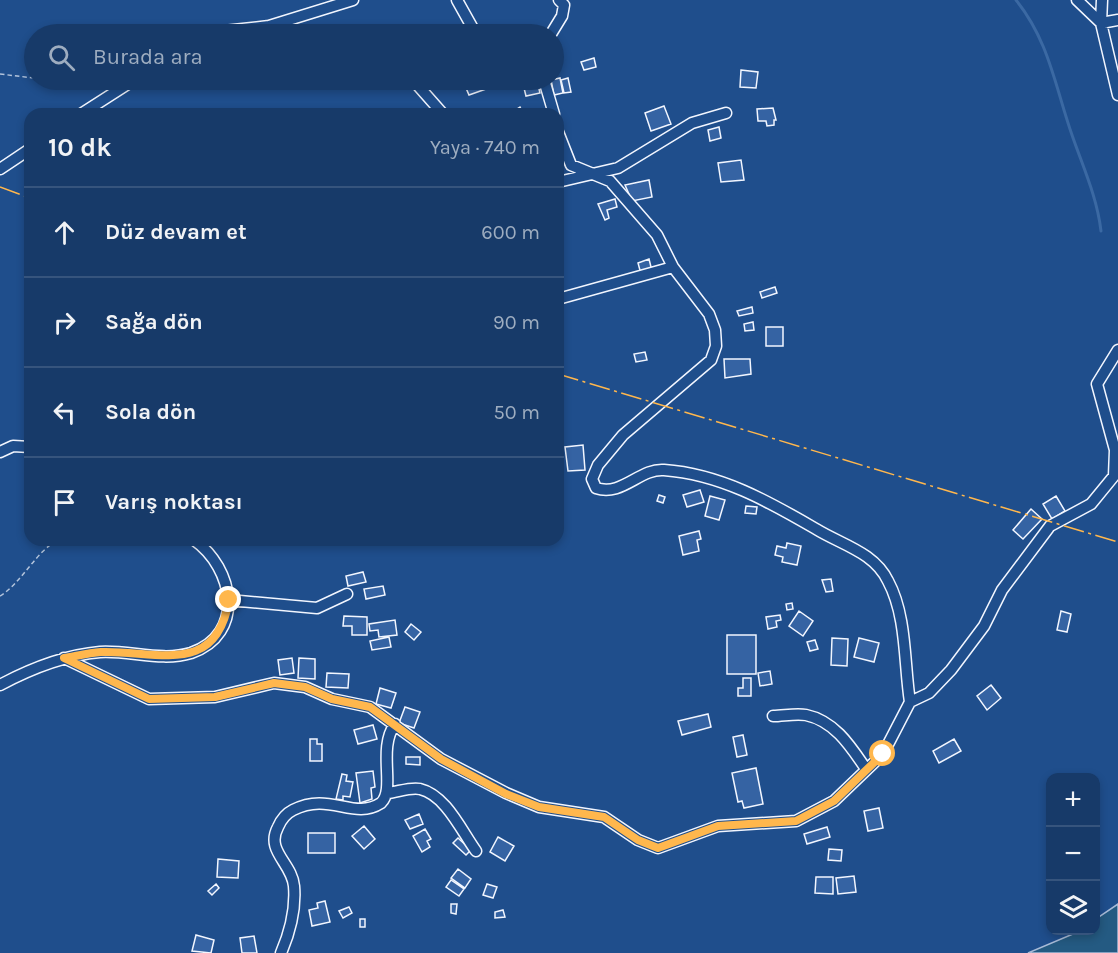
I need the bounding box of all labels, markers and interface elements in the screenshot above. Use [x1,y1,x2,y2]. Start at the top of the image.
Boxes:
search box [24,24,564,90]
icon: search [45,41,78,74]
text: Burada ara [93,44,203,70]
text: 10 dk [48,132,112,163]
text: Yaya · 740 m [430,136,540,159]
icon: ahead [48,216,81,249]
text: Düz devam et [105,219,247,245]
text: 600 m [481,221,540,244]
icon: right [48,306,81,339]
text: Sağa dön [105,309,203,335]
text: 90 m [493,311,540,334]
icon: left [48,396,81,429]
text: Sola dön [105,399,196,425]
text: 50 m [493,401,540,424]
icon: arrive [48,486,81,519]
text: Varış noktası [105,489,243,515]
route end [215,586,241,612]
route start [869,740,895,766]
map controls [1046,773,1100,935]
button: + [1046,773,1100,827]
button: − [1046,827,1100,881]
button: layers [1046,881,1100,935]

